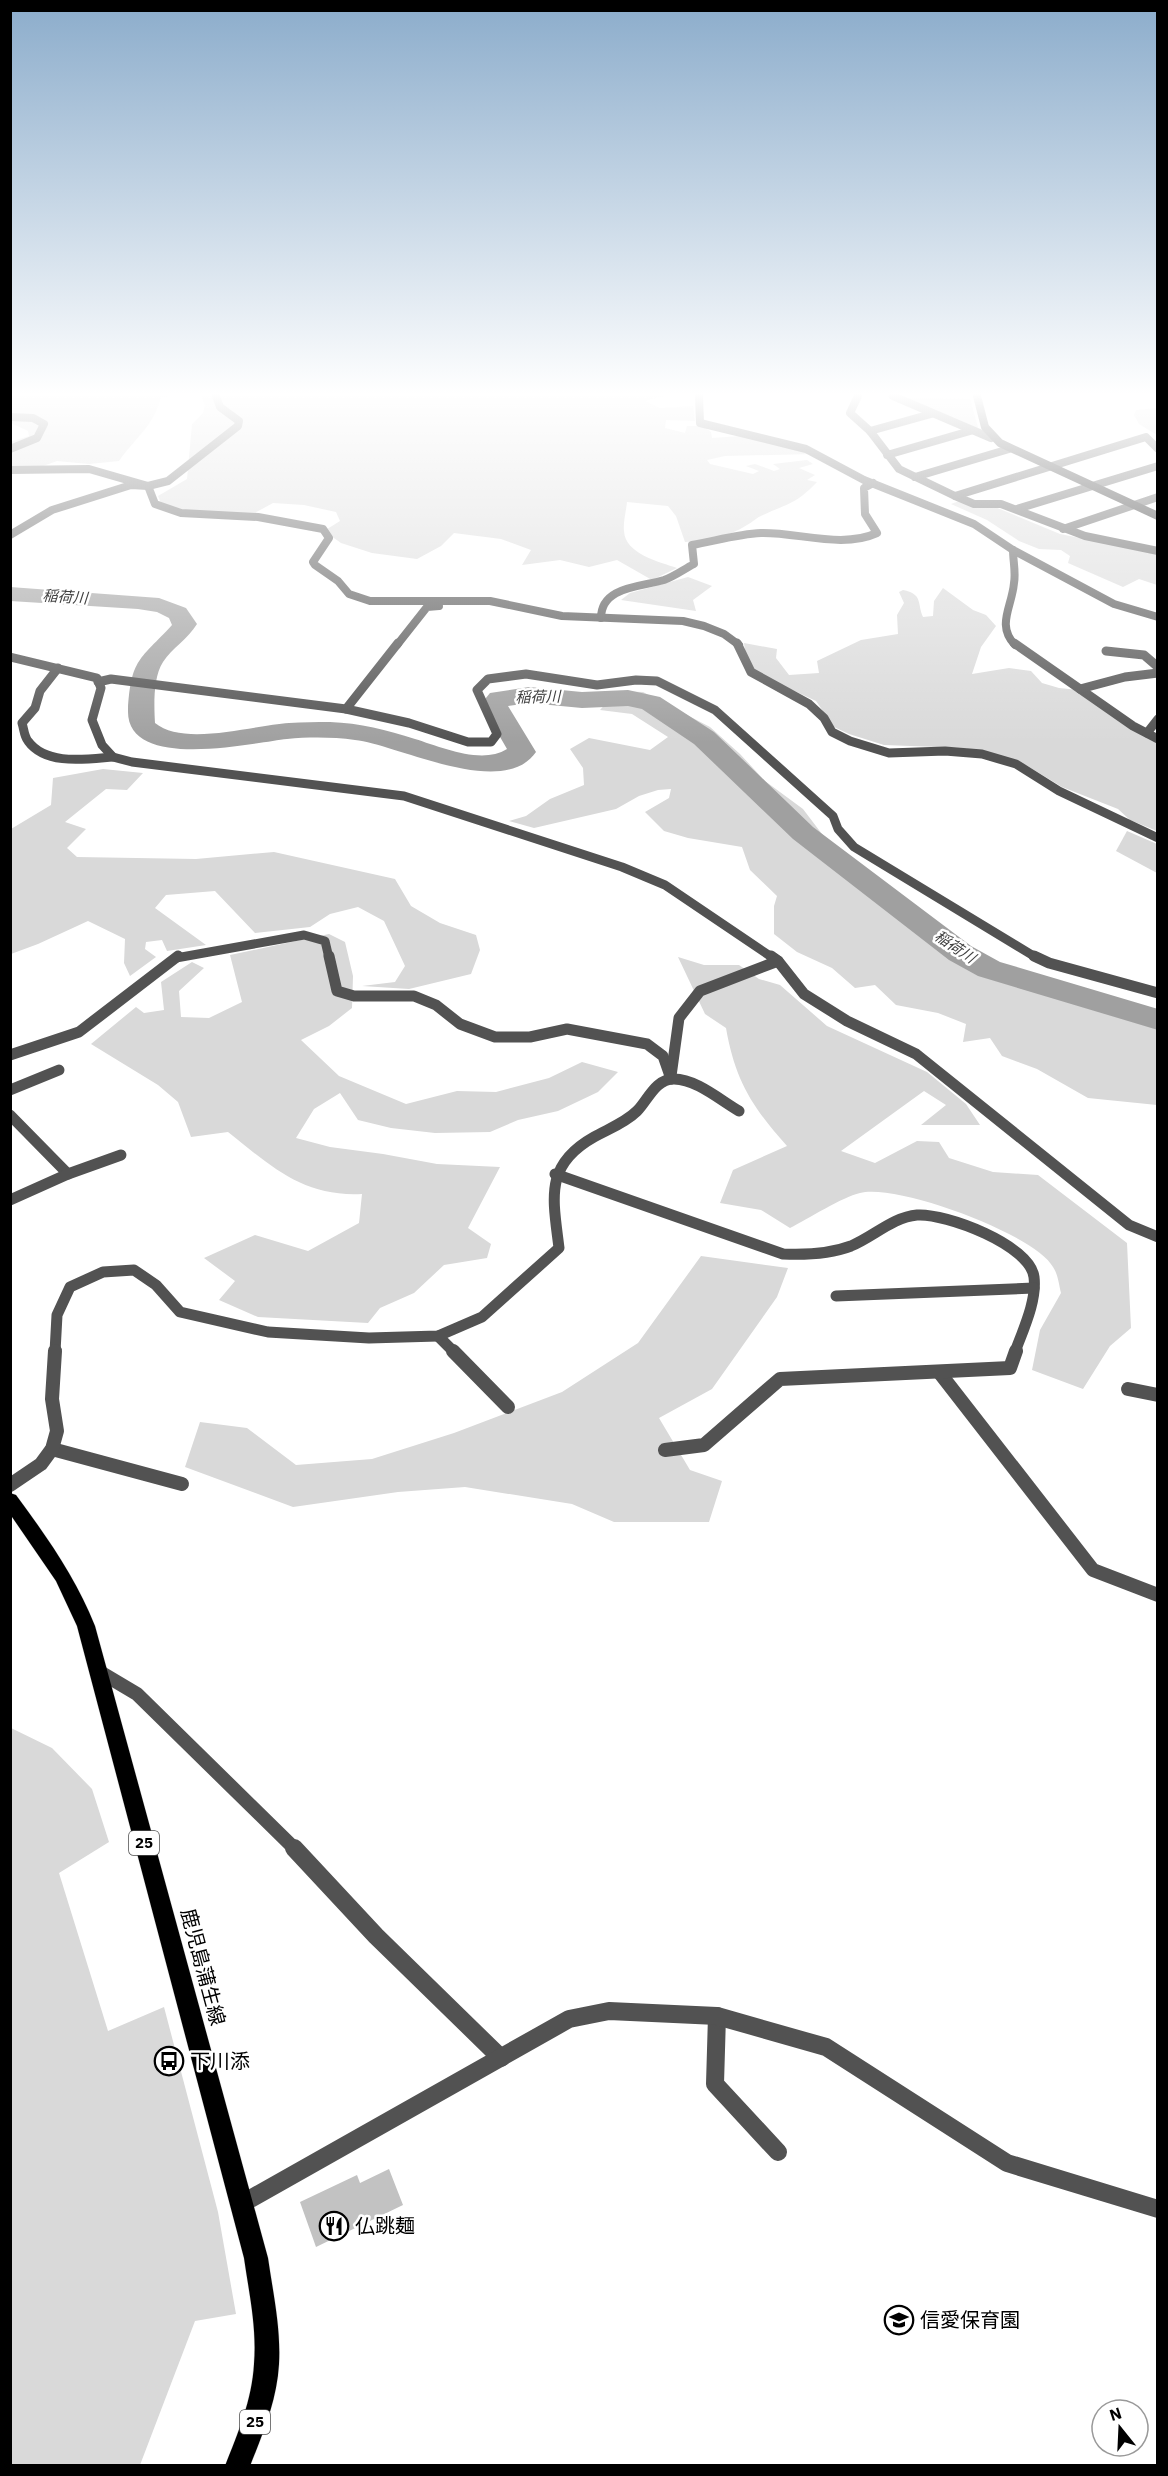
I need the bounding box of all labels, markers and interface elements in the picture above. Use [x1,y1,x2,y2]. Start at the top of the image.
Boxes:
water label: 稲荷川 [42,585,90,608]
water label: 稲荷川 [515,687,563,706]
water label: 稲荷川 [931,926,981,968]
road number: 25 [129,1831,159,1855]
street label: 鹿児島蒲生線 [175,1905,232,2028]
bus stop icon: 下川添 [153,2045,185,2077]
place label: 下川添 [190,2047,250,2074]
restaurant icon: 仏跳麺 [318,2210,350,2242]
place label: 仏跳麺 [355,2212,415,2239]
school or university icon: 信愛保育園 [883,2304,915,2336]
place label: 信愛保育園 [920,2306,1020,2333]
north arrow [1090,2398,1150,2458]
text: N [1107,2402,1124,2425]
road number: 25 [240,2410,270,2434]

